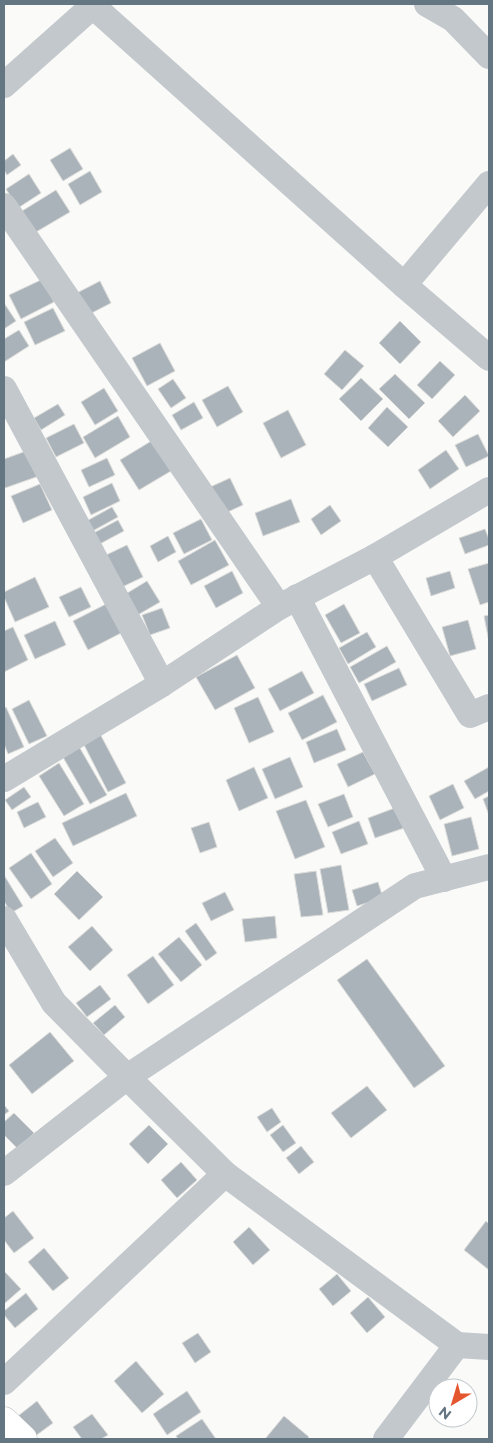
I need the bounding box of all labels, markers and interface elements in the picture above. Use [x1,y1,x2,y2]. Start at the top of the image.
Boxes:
north arrow [428,1378,478,1428]
text: N [435,1403,455,1424]

